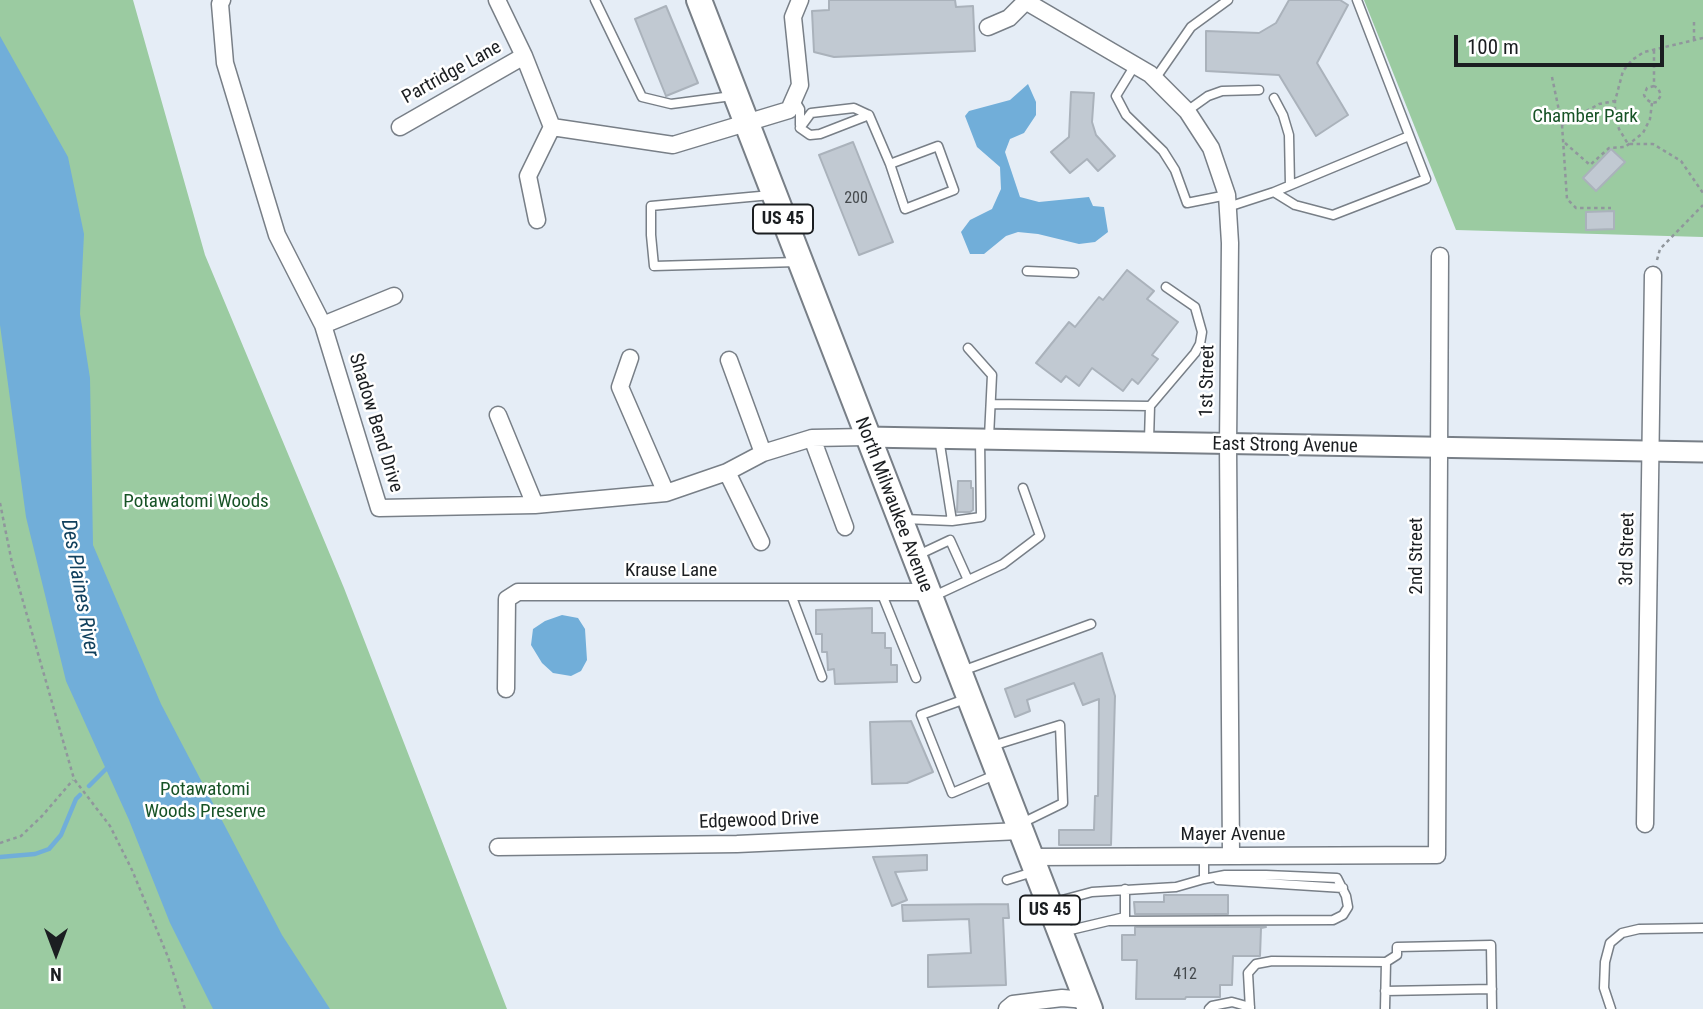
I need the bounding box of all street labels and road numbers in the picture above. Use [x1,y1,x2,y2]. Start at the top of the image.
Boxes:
street label: Partridge Lane [398,36,506,110]
road number: US 45 [753,204,813,233]
street label: 1st Street [1196,345,1220,417]
street label: Shadow Bend Drive [343,351,407,495]
street label: North Milwaukee Avenue [849,414,937,596]
street label: East Strong Avenue [1212,433,1358,459]
street label: 3rd Street [1616,512,1640,586]
street label: 2nd Street [1406,518,1428,594]
street label: Krause Lane [625,560,717,582]
street label: Edgewood Drive [699,808,819,834]
street label: Mayer Avenue [1181,824,1285,846]
road number: US 45 [1020,896,1080,925]

